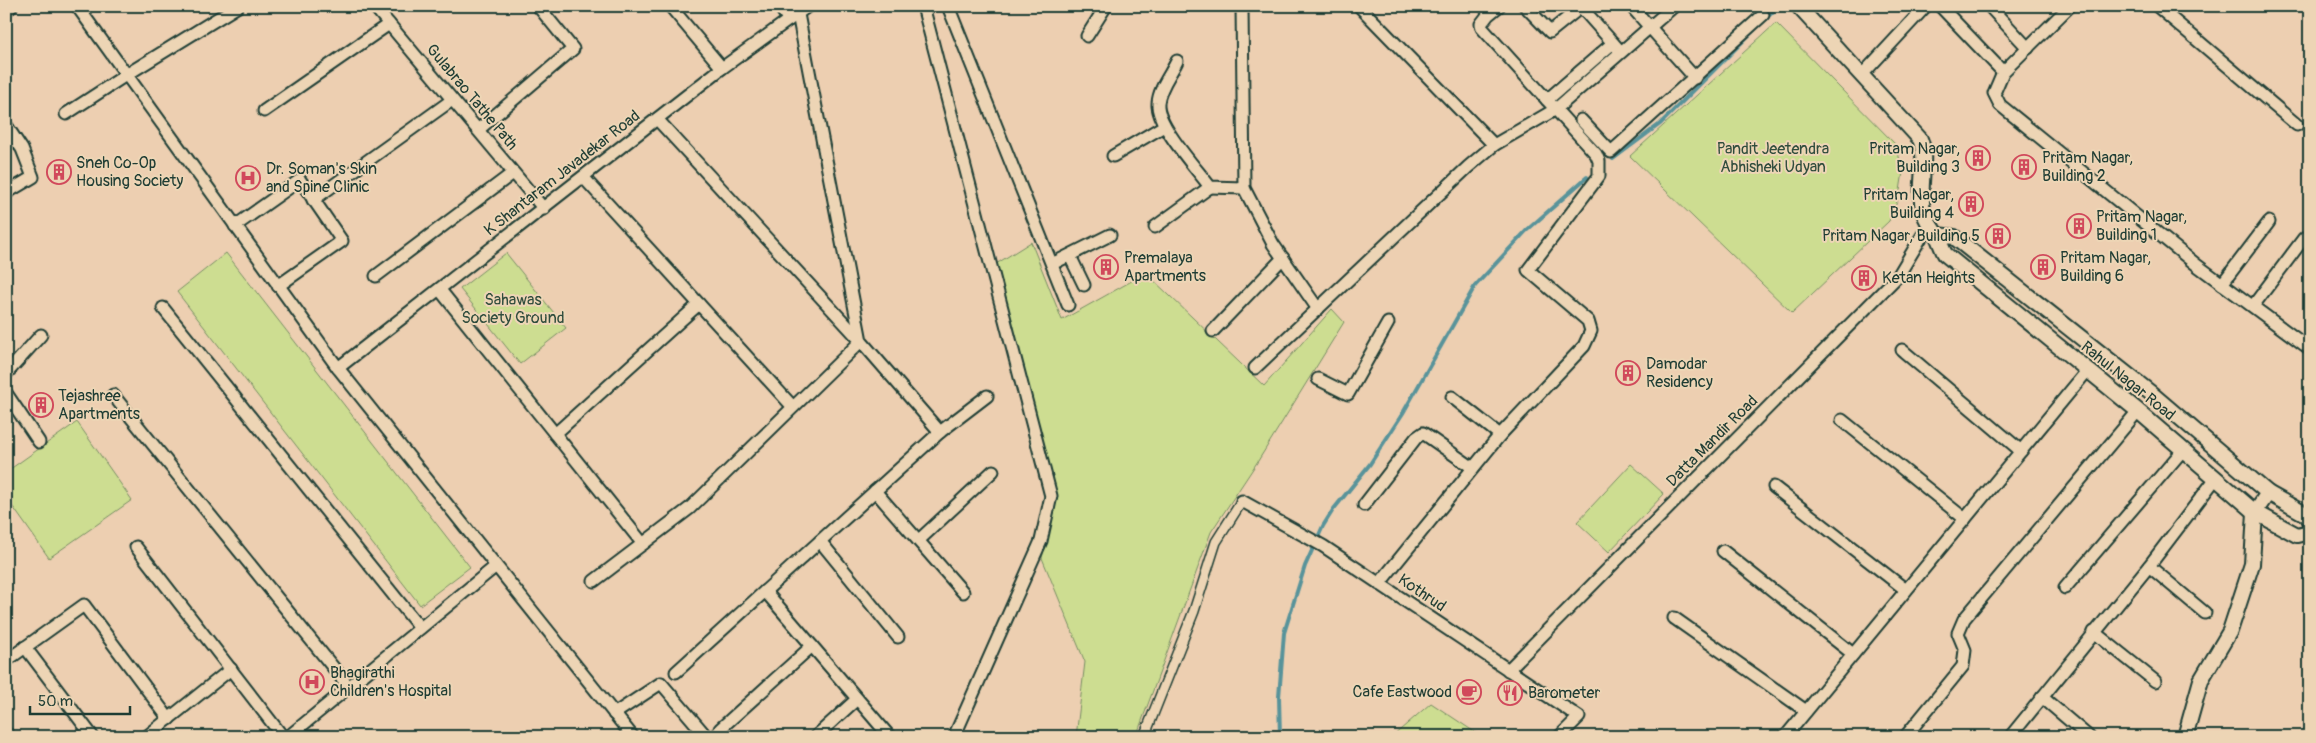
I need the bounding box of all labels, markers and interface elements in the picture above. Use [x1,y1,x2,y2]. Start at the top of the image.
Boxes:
street label: Gulabrao Tathe Path [422,40,522,154]
street label: K Shantaram Javadekar Road [480,106,644,240]
park label: Pandit Jeetendra Abhisheki Udyan [1717,139,1829,177]
place label: Pritam Nagar, Building 3 [1869,139,1960,177]
building icon: Pritam Nagar, Building 3 [1965,145,1991,171]
place label: Pritam Nagar, Building 2 [2042,148,2133,186]
place label: Sneh Co-Op Housing Society [76,153,183,191]
building icon: Pritam Nagar, Building 2 [2011,154,2037,180]
building icon: Sneh Co-Op Housing Society [46,159,72,185]
place label: Dr. Soman's Skin and Spine Clinic [266,159,377,197]
hospital icon: Dr. Soman's Skin and Spine Clinic [235,165,261,191]
place label: Pritam Nagar, Building 4 [1863,185,1954,223]
building icon: Pritam Nagar, Building 4 [1958,191,1984,217]
place label: Pritam Nagar, Building 1 [2096,207,2187,245]
building icon: Pritam Nagar, Building 1 [2066,213,2092,239]
building icon: Pritam Nagar, Building 5 [1985,223,2011,249]
place label: Pritam Nagar, Building 5 [1822,226,1980,246]
place label: Premalaya Apartments [1124,248,1206,286]
place label: Pritam Nagar, Building 6 [2060,248,2151,286]
building icon: Premalaya Apartments [1093,254,1119,280]
building icon: Pritam Nagar, Building 6 [2030,254,2056,280]
building icon: Ketan Heights [1851,265,1877,291]
place label: Ketan Heights [1882,268,1975,288]
park label: Sahawas Society Ground [461,290,565,328]
street label: Rahul Nagar Road [2077,337,2179,425]
place label: Damodar Residency [1646,354,1713,392]
building icon: Damodar Residency [1615,360,1641,386]
place label: Tejashree Apartments [58,386,140,424]
street label: Datta Mandir Road [1662,391,1762,491]
building icon: Tejashree Apartments [28,392,54,418]
street label: Kothrud [1394,570,1450,616]
place label: Bhagirathi Children's Hospital [330,663,452,701]
hospital icon: Bhagirathi Children's Hospital [299,669,325,695]
cafe icon: Cafe Eastwood [1456,679,1482,705]
restaurant icon: Barometer [1497,680,1523,706]
place label: Cafe Eastwood [1353,682,1452,702]
scale bar [30,683,130,715]
place label: Barometer [1528,683,1600,703]
text: 50 m [38,692,73,711]

